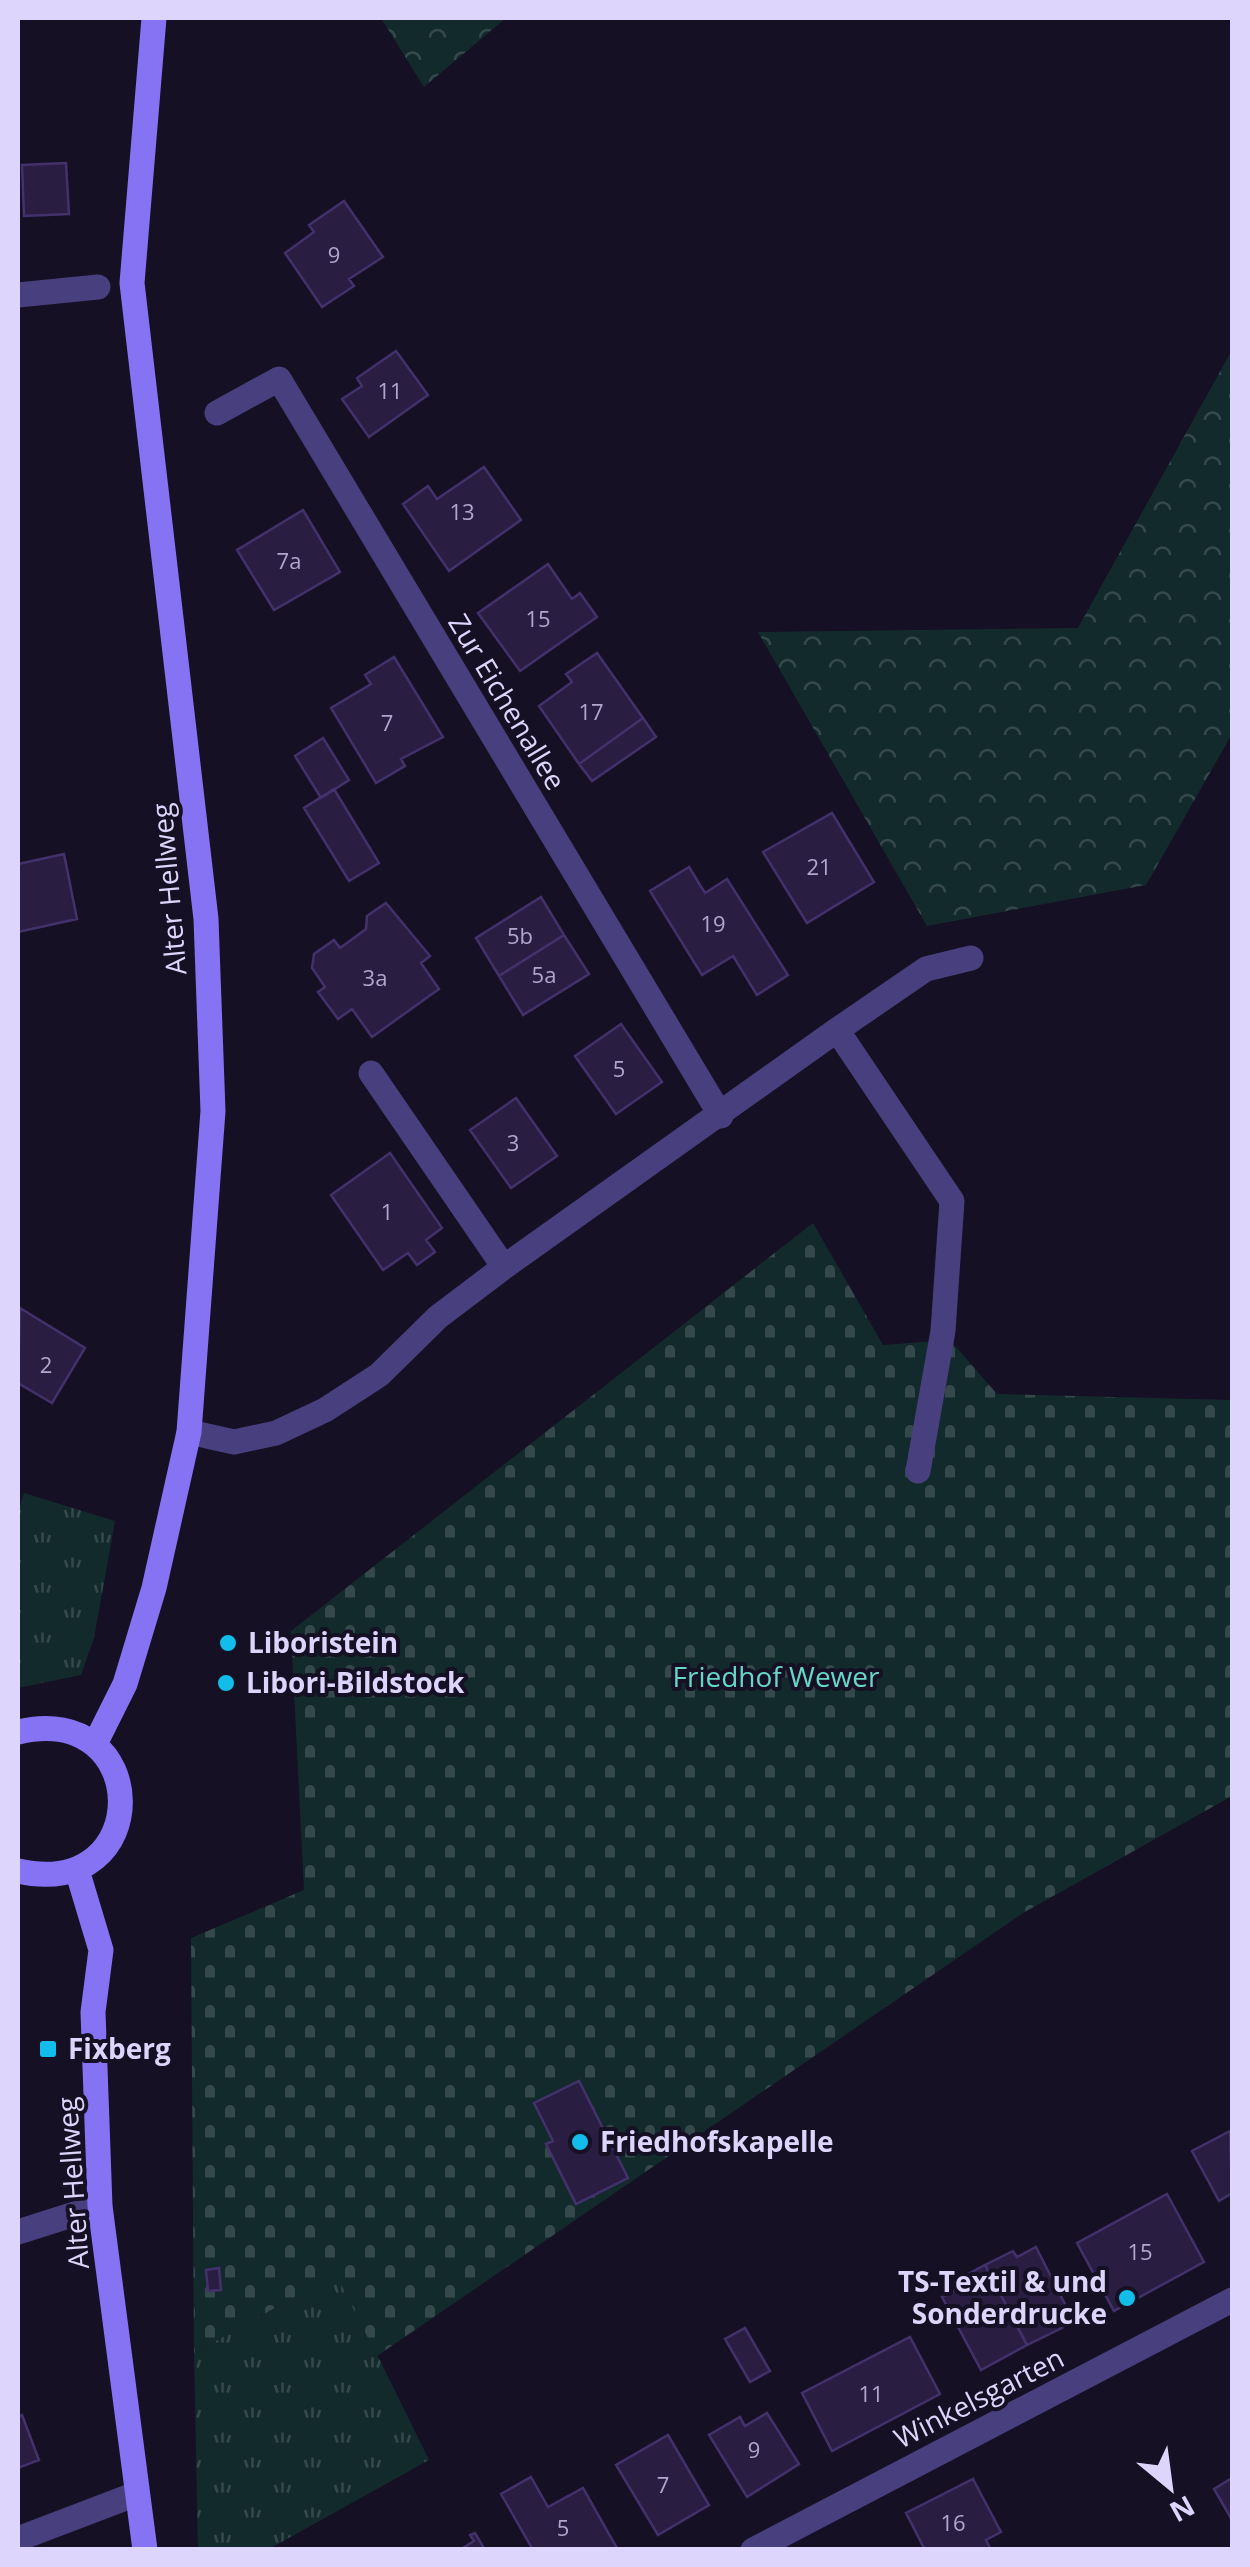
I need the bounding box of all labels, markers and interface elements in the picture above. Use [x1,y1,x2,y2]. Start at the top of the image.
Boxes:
house number: 9 [328,239,340,269]
house number: 11 [377,375,403,405]
house number: 13 [449,496,475,526]
house number: 7a [277,545,301,575]
house number: 15 [525,603,551,633]
street label: Zur Eichenallee [440,606,575,797]
house number: 17 [578,696,604,726]
house number: 7 [381,707,393,737]
street label: Alter Hellweg [142,802,194,977]
house number: 21 [806,851,832,881]
house number: 19 [700,908,726,938]
house number: 5b [507,920,533,950]
house number: 5a [532,959,556,989]
house number: 3a [363,962,387,992]
house number: 5 [613,1053,625,1083]
house number: 3 [507,1127,519,1157]
house number: 1 [381,1196,393,1226]
house number: 2 [40,1349,52,1379]
place label: Liboristein [248,1623,398,1661]
marker: Liboristein [217,1632,239,1654]
park label: Friedhof Wewer [673,1657,880,1695]
place label: Libori-Bildstock [246,1663,465,1701]
marker: Libori-Bildstock [215,1672,237,1694]
place label: Fixberg [68,2029,171,2067]
marker: Fixberg [37,2038,59,2060]
street label: Alter Hellweg [47,2096,97,2270]
place label: Friedhofskapelle [600,2122,834,2160]
marker: Friedhofskapelle [569,2131,591,2153]
house number: 15 [1127,2236,1153,2266]
place label: TS-Textil & und Sonderdrucke [898,2262,1107,2332]
marker: TS-Textil & und Sonderdrucke [1116,2287,1138,2309]
street label: Winkelsgarten [887,2338,1070,2456]
house number: 11 [858,2378,884,2408]
house number: 9 [748,2434,760,2464]
north arrow [1120,2437,1220,2537]
house number: 7 [657,2469,669,2499]
text: N [1163,2488,1202,2532]
house number: 16 [940,2507,966,2537]
house number: 5 [557,2512,569,2542]

